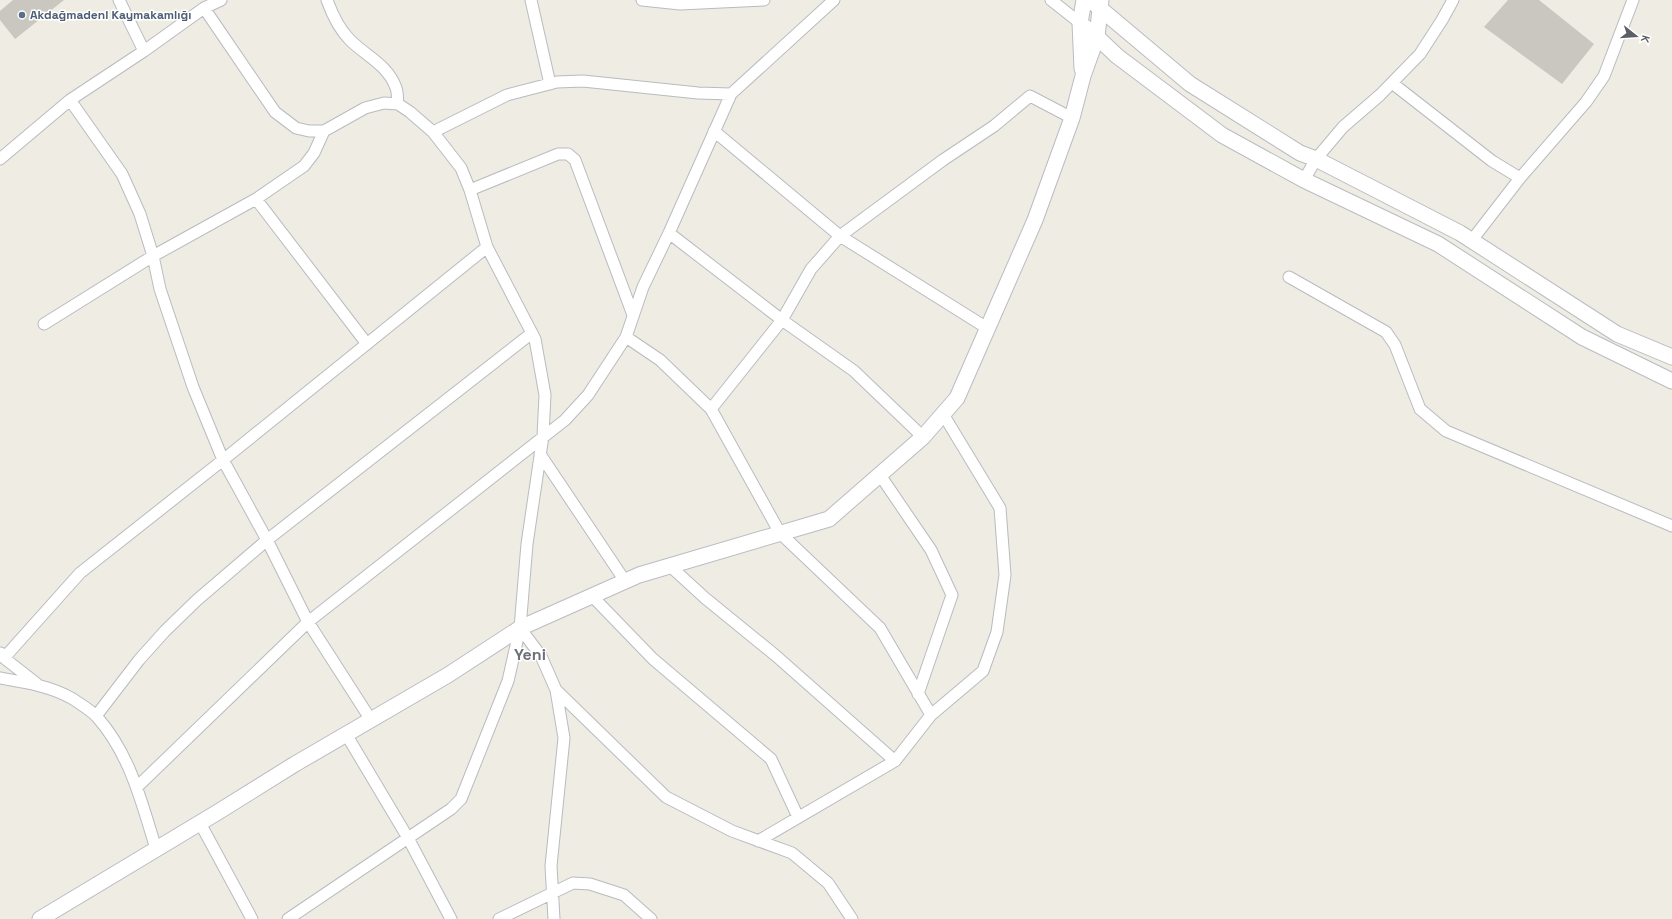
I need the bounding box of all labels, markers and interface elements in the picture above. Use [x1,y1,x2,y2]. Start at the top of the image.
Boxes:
place label: Akdağmadeni Kaymakamlığı [30,7,191,23]
marker: Akdağmadeni Kaymakamlığı [17,10,27,20]
north arrow [1616,16,1656,56]
text: K [1638,34,1653,44]
district label: Yeni [514,644,546,665]

